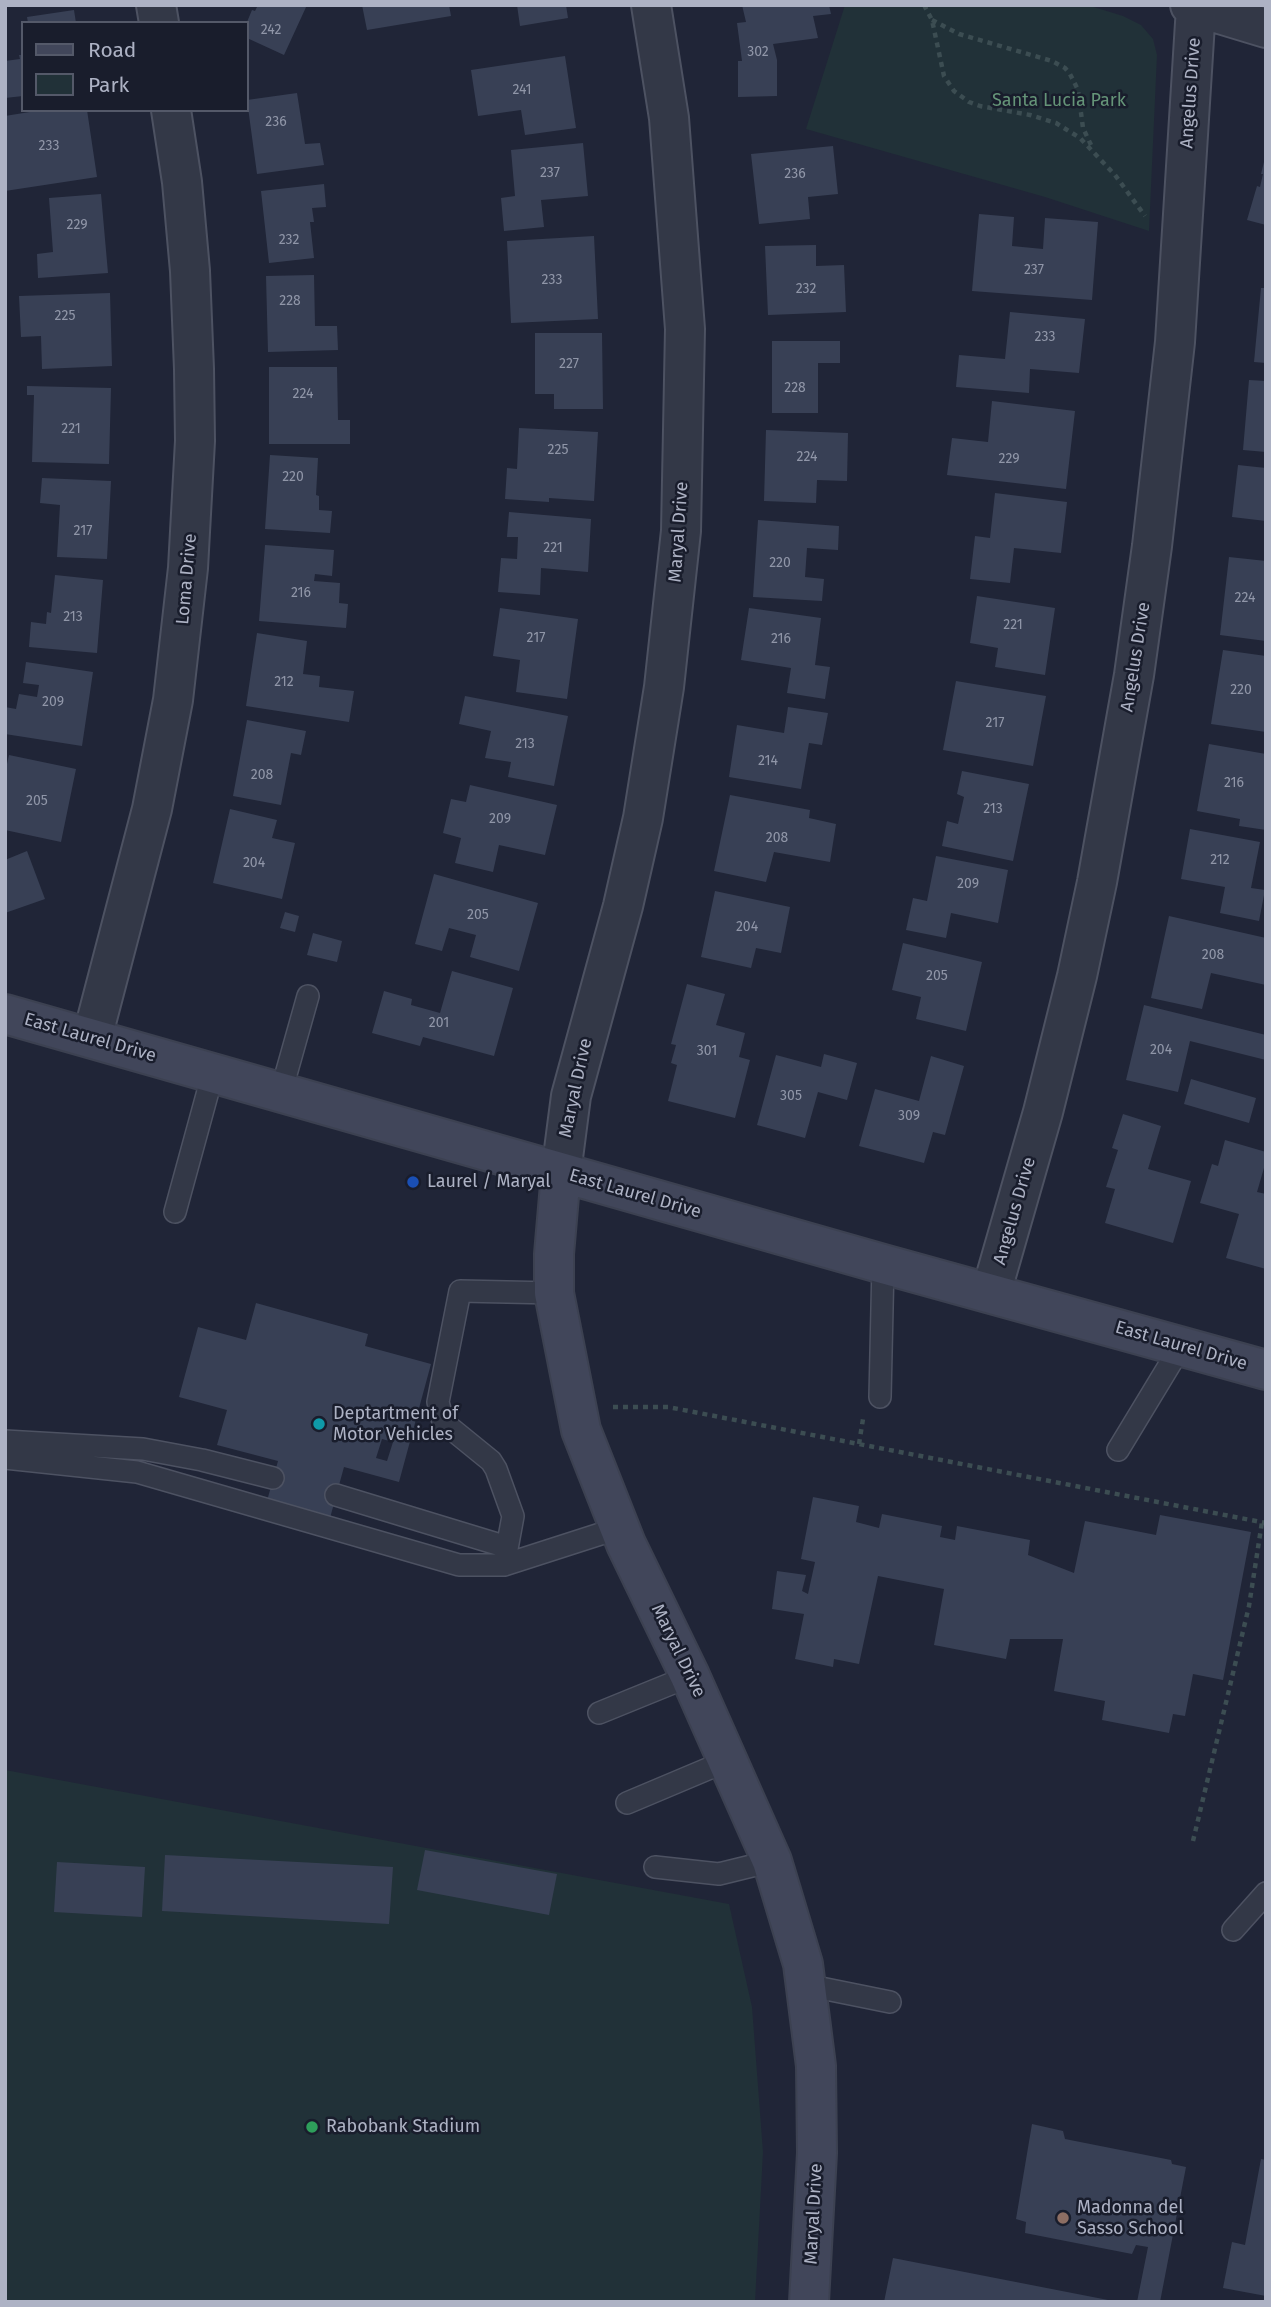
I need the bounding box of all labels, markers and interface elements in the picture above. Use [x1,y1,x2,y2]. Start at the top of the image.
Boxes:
legend [21,21,248,112]
house number: 242 [261,22,281,38]
text: Road [88,37,136,63]
street label: Angelus Drive [1176,37,1206,149]
house number: 302 [747,44,769,60]
text: Park [88,72,129,98]
house number: 241 [512,82,532,98]
park label: Santa Lucia Park [992,90,1126,112]
house number: 236 [265,114,287,130]
house number: 233 [39,138,59,154]
house number: 237 [540,165,560,181]
house number: 236 [784,166,806,182]
house number: 229 [66,217,88,233]
house number: 232 [279,232,299,248]
house number: 237 [1024,262,1044,278]
house number: 233 [542,272,562,288]
house number: 232 [796,281,816,297]
house number: 228 [279,293,301,309]
house number: 225 [55,308,75,324]
house number: 233 [1035,329,1055,345]
house number: 227 [559,356,579,372]
house number: 228 [784,380,806,396]
house number: 224 [293,386,313,402]
house number: 221 [61,421,81,437]
house number: 225 [548,442,568,458]
house number: 224 [797,449,817,465]
house number: 229 [998,451,1020,467]
house number: 220 [282,469,304,485]
street label: Maryal Drive [665,481,693,583]
house number: 217 [74,523,92,539]
street label: Loma Drive [172,533,202,625]
house number: 221 [543,540,563,556]
house number: 220 [769,555,791,571]
house number: 216 [291,585,311,601]
house number: 224 [1235,590,1255,606]
street label: Angelus Drive [1117,601,1155,713]
house number: 213 [63,609,83,625]
house number: 221 [1003,617,1023,633]
house number: 217 [527,630,545,646]
house number: 216 [771,631,791,647]
house number: 212 [274,674,294,690]
house number: 220 [1230,682,1252,698]
house number: 209 [42,694,64,710]
house number: 217 [986,715,1004,731]
house number: 213 [515,736,535,752]
house number: 214 [758,753,778,769]
house number: 208 [251,767,273,783]
house number: 216 [1224,775,1244,791]
house number: 205 [26,793,48,809]
house number: 213 [983,801,1003,817]
house number: 209 [489,811,511,827]
house number: 208 [766,830,788,846]
house number: 212 [1210,852,1230,868]
house number: 204 [243,855,265,871]
house number: 209 [957,876,979,892]
house number: 205 [467,907,489,923]
house number: 204 [736,919,758,935]
house number: 208 [1202,947,1224,963]
house number: 205 [926,968,948,984]
street label: East Laurel Drive [22,1009,158,1067]
house number: 201 [429,1015,449,1031]
street label: Maryal Drive [555,1036,597,1140]
house number: 204 [1150,1042,1172,1058]
house number: 301 [697,1043,717,1059]
house number: 305 [780,1088,802,1104]
house number: 309 [898,1108,920,1124]
street label: Angelus Drive [989,1155,1041,1267]
street label: East Laurel Drive [567,1165,703,1223]
place label: Laurel / Maryal [427,1171,551,1193]
marker: Laurel / Maryal [405,1174,421,1190]
street label: East Laurel Drive [1113,1317,1249,1375]
place label: Deptartment of Motor Vehicles [333,1403,458,1446]
marker: Deptartment of Motor Vehicles [311,1416,327,1432]
street label: Maryal Drive [646,1601,710,1701]
place label: Rabobank Stadium [326,2116,480,2138]
marker: Rabobank Stadium [304,2119,320,2135]
street label: Maryal Drive [801,2163,827,2265]
place label: Madonna del Sasso School [1077,2197,1184,2240]
marker: Madonna del Sasso School [1055,2210,1071,2226]

